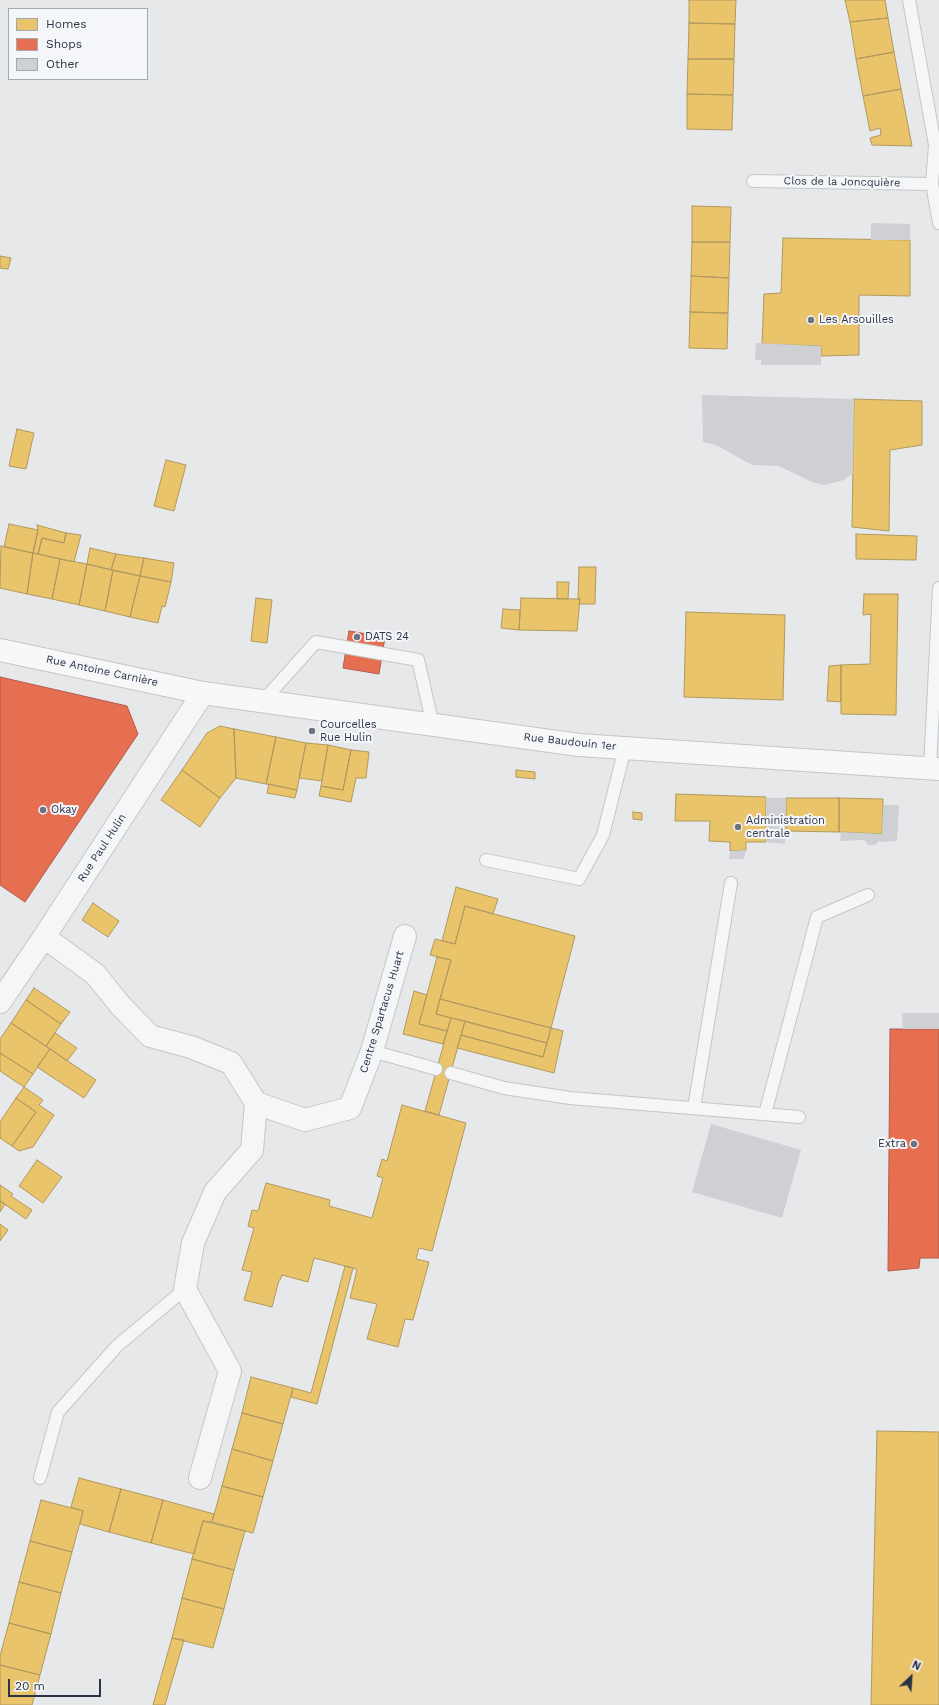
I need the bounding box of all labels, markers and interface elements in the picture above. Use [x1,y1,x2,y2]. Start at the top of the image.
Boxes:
legend [8,8,148,80]
text: Homes [46,17,87,31]
text: Shops [46,37,82,51]
text: Other [46,57,79,71]
street label: Clos de la Joncquière [784,174,900,190]
place label: Les Arsouilles [819,313,894,327]
marker: Les Arsouilles [806,315,816,325]
place label: DATS 24 [365,630,409,644]
marker: DATS 24 [352,632,362,642]
street label: Rue Antoine Carnière [45,653,159,689]
place label: Courcelles Rue Hulin [320,718,377,744]
marker: Courcelles Rue Hulin [307,726,317,736]
street label: Rue Baudouin 1er [523,731,617,753]
place label: Okay [51,803,77,817]
marker: Okay [38,805,48,815]
street label: Rue Paul Hulin [75,811,129,885]
place label: Administration centrale [746,814,825,840]
marker: Administration centrale [733,822,743,832]
street label: Centre Spartacus Huart [357,949,407,1075]
place label: Extra [878,1137,906,1151]
marker: Extra [909,1139,919,1149]
north arrow [891,1657,931,1697]
text: N [910,1658,923,1673]
scale bar [10,1671,103,1697]
text: 20 m [15,1679,45,1693]

